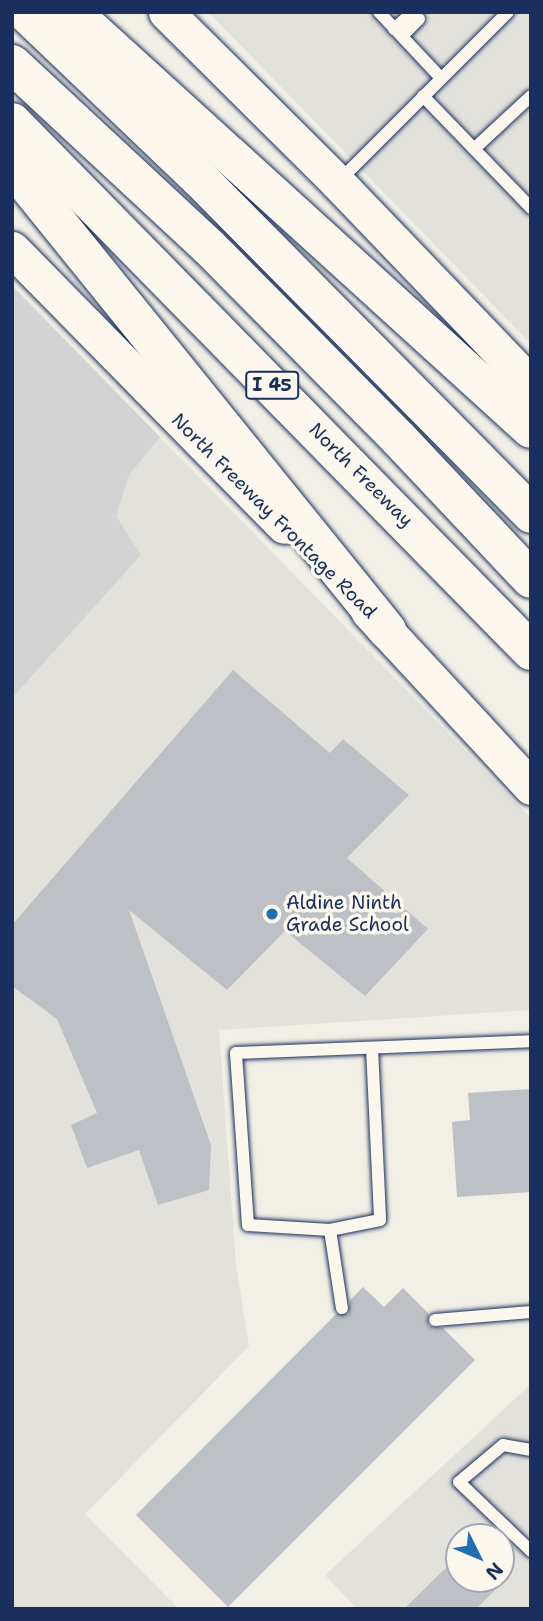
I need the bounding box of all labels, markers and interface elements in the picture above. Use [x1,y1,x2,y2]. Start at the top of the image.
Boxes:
road number: I 45 [244,370,300,400]
street label: North Freeway Frontage Road [167,409,381,623]
street label: North Freeway [304,418,418,532]
place label: Aldine Ninth Grade School [286,892,409,936]
marker: Aldine Ninth Grade School [264,906,280,922]
north arrow [445,1523,515,1593]
text: N [480,1557,509,1585]

